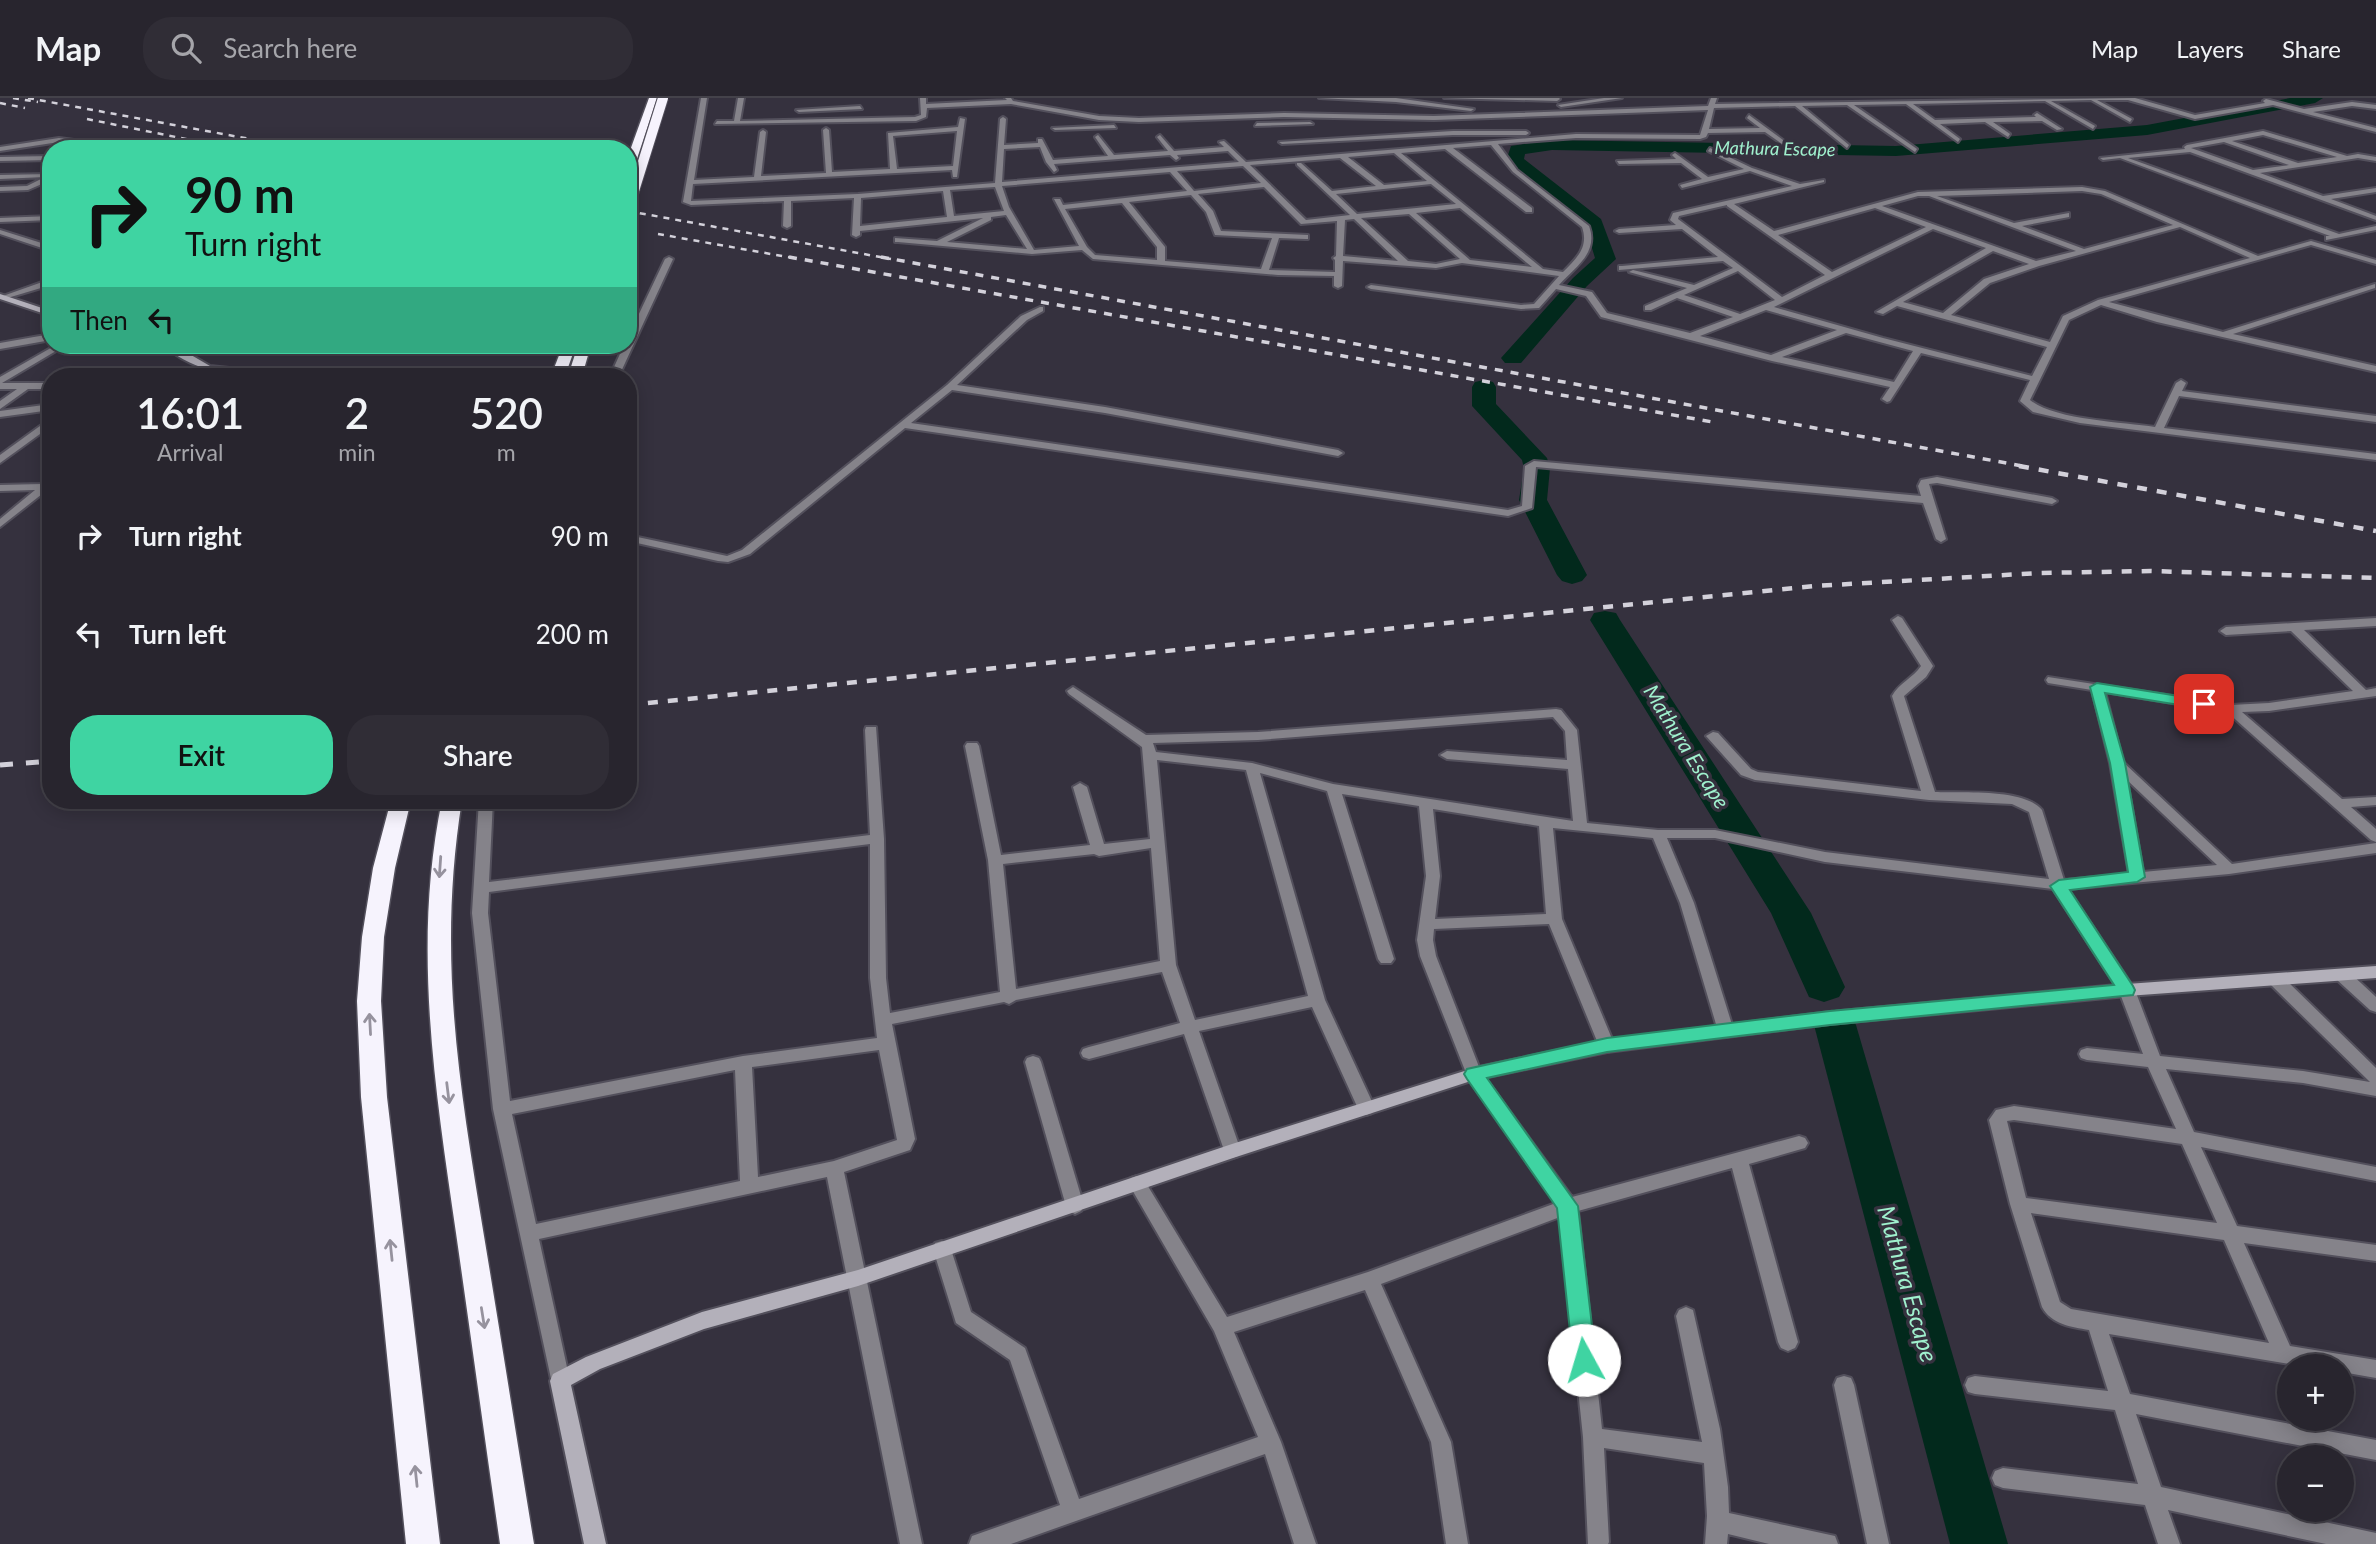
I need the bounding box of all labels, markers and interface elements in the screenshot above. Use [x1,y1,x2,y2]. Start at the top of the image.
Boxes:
search box [143,17,633,80]
text: Map [35,28,101,68]
icon: search [167,29,205,67]
text: Search here [223,32,357,64]
text: Map [2091,34,2138,63]
text: Layers [2176,34,2244,63]
text: Share [2282,34,2341,63]
water label: Mathura Escape [1714,136,1836,160]
text: 90 m [185,165,295,223]
icon: right [70,168,161,259]
text: Turn right [185,224,321,263]
icon: left [142,301,180,339]
text: Then [70,304,128,336]
text: 16:01 [136,388,244,438]
text: 2 [345,388,369,438]
text: 520 [470,388,543,438]
text: Arrival [157,438,223,466]
text: min [338,438,376,466]
text: m [497,438,516,466]
icon: right [70,517,108,555]
text: Turn right [129,520,242,552]
text: 90 m [551,520,609,552]
icon: left [70,615,108,653]
text: Turn left [129,618,226,650]
text: 200 m [536,618,609,650]
pin [2174,674,2234,734]
water label: Mathura Escape [1639,680,1735,813]
icon: arrive [2185,685,2223,723]
button: Exit [70,715,333,795]
button: Share [347,715,609,795]
one-way arrow [433,855,446,878]
one-way arrow [364,1012,377,1035]
one-way arrow [442,1082,455,1104]
water label: Mathura Escape [1872,1202,1945,1365]
one-way arrow [384,1239,397,1262]
one-way arrow [476,1306,489,1329]
position arrow [1547,1323,1621,1397]
map controls [2277,1354,2354,1522]
button: + [2277,1354,2354,1431]
button: − [2277,1445,2354,1522]
one-way arrow [409,1465,422,1488]

